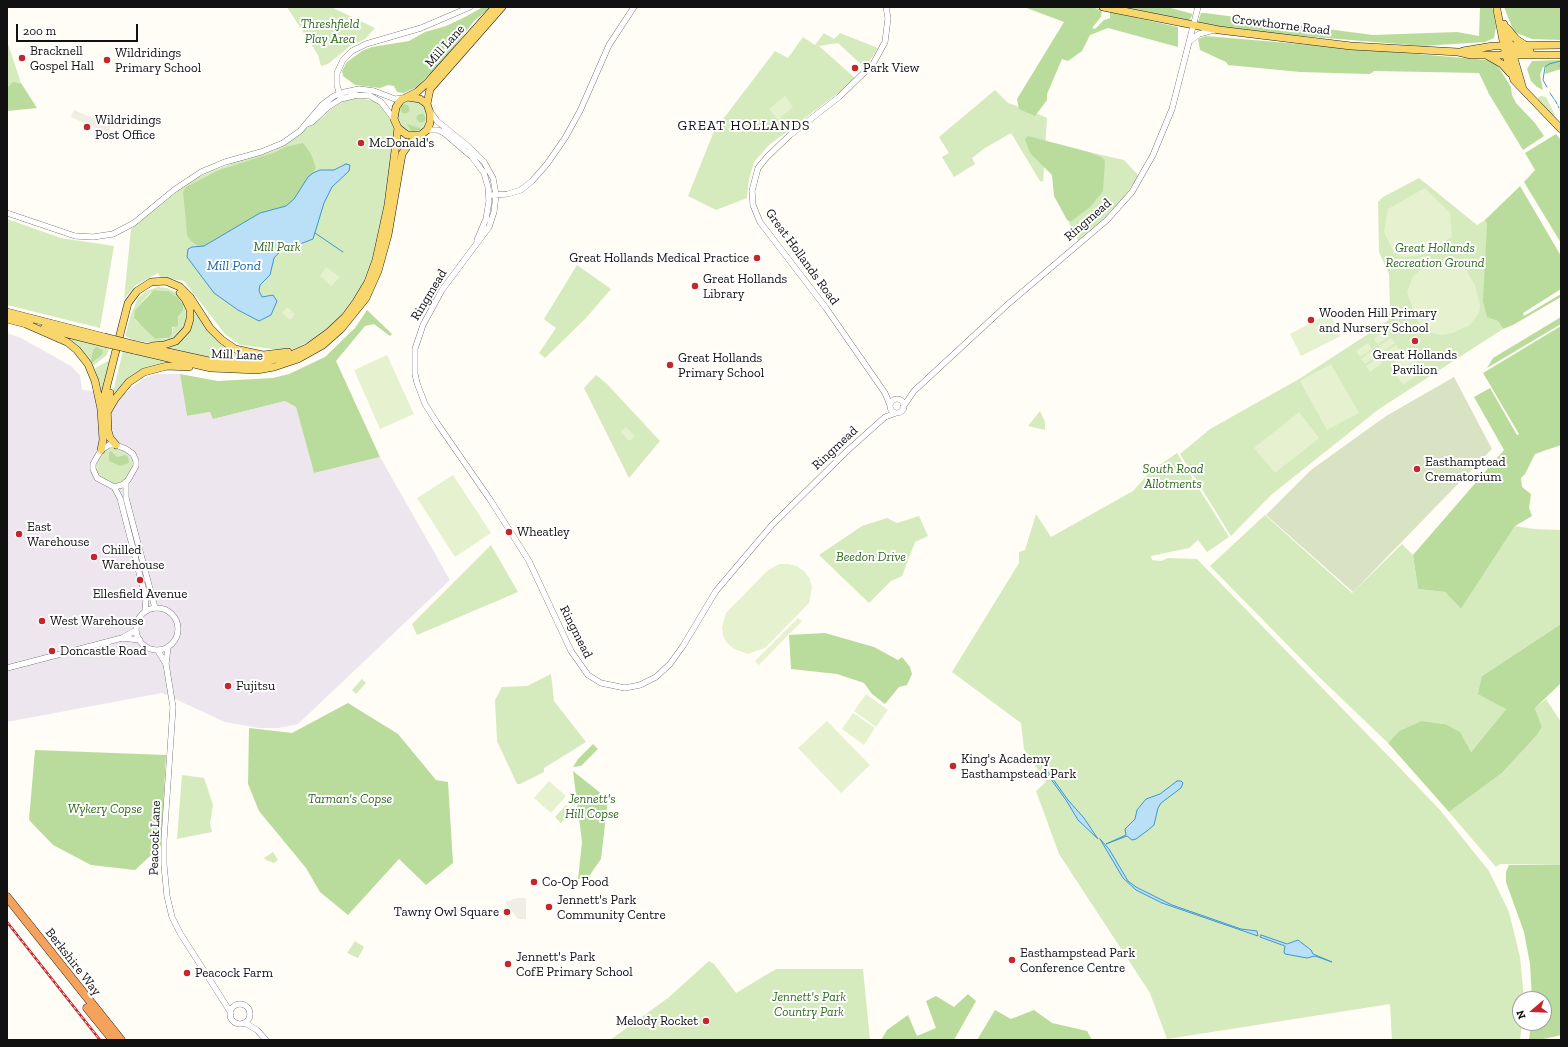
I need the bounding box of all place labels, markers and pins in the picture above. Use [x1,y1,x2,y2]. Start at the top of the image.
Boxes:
place label: Bracknell Gospel Hall [30,43,94,74]
place label: Wildridings Primary School [115,45,201,76]
marker: Bracknell Gospel Hall [17,53,27,63]
marker: Wildridings Primary School [102,55,112,65]
place label: Park View [863,60,920,76]
marker: Park View [850,63,860,73]
place label: Wildridings Post Office [95,112,161,143]
marker: Wildridings Post Office [82,122,92,132]
place label: McDonald's [369,135,434,151]
marker: McDonald's [356,138,366,148]
place label: Great Hollands Medical Practice [569,250,749,266]
marker: Great Hollands Medical Practice [752,253,762,263]
place label: Great Hollands Library [703,271,787,302]
marker: Great Hollands Library [690,281,700,291]
place label: Wooden Hill Primary and Nursery School [1319,305,1437,336]
marker: Wooden Hill Primary and Nursery School [1306,315,1316,325]
marker: Great Hollands Pavilion [1410,336,1420,346]
place label: Great Hollands Pavilion [1373,347,1457,378]
place label: Great Hollands Primary School [678,350,764,381]
marker: Great Hollands Primary School [665,360,675,370]
place label: Easthamptead Crematorium [1425,454,1506,485]
marker: Easthamptead Crematorium [1412,464,1422,474]
place label: East Warehouse [27,519,89,550]
place label: Wheatley [517,524,570,540]
marker: Wheatley [504,527,514,537]
marker: East Warehouse [14,529,24,539]
place label: Chilled Warehouse [102,542,164,573]
marker: Chilled Warehouse [89,552,99,562]
marker: Ellesfield Avenue [135,575,145,585]
place label: Ellesfield Avenue [93,586,187,602]
place label: West Warehouse [50,613,144,629]
marker: West Warehouse [37,616,47,626]
place label: Doncastle Road [60,643,147,659]
marker: Doncastle Road [47,646,57,656]
place label: Fujitsu [236,678,275,694]
marker: Fujitsu [223,681,233,691]
place label: King's Academy Easthampstead Park [961,751,1076,782]
marker: King's Academy Easthampstead Park [948,761,958,771]
place label: Co-Op Food [542,874,609,890]
marker: Co-Op Food [529,877,539,887]
place label: Jennett's Park Community Centre [557,892,666,923]
marker: Jennett's Park Community Centre [544,902,554,912]
place label: Tawny Owl Square [394,904,499,920]
marker: Tawny Owl Square [502,907,512,917]
place label: Easthampstead Park Conference Centre [1020,945,1135,976]
place label: Jennett's Park CofE Primary School [516,949,633,980]
marker: Easthampstead Park Conference Centre [1007,955,1017,965]
marker: Jennett's Park CofE Primary School [503,959,513,969]
place label: Peacock Farm [195,965,273,981]
marker: Peacock Farm [182,968,192,978]
place label: Melody Rocket [616,1013,698,1029]
marker: Melody Rocket [701,1016,711,1026]

